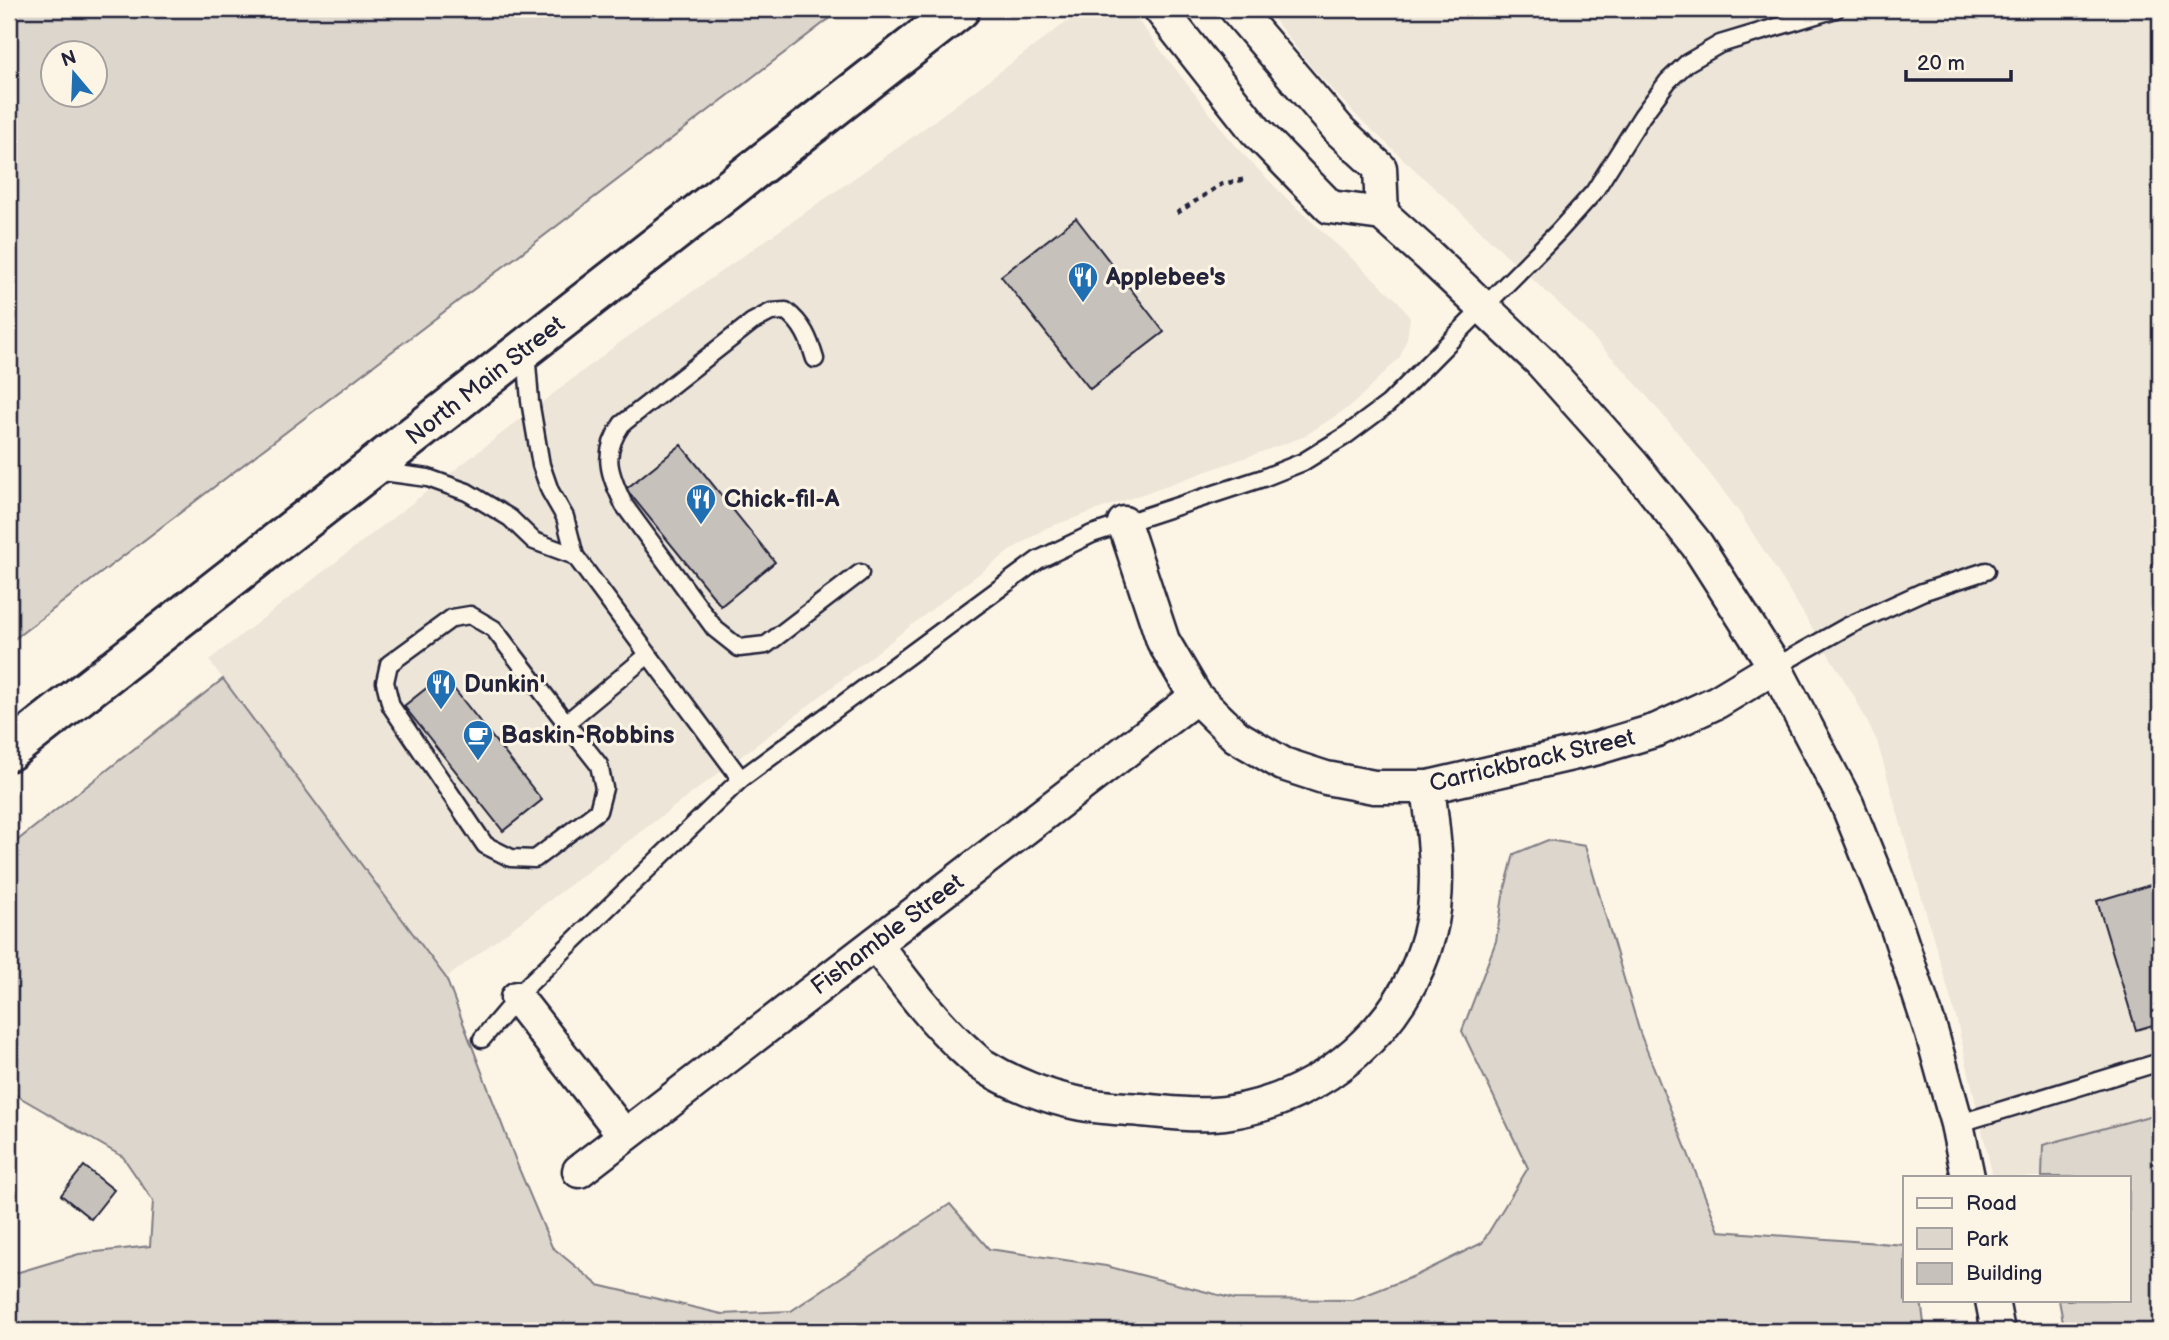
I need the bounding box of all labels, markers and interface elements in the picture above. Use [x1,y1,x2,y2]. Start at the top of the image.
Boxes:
north arrow [38,38,108,108]
scale bar [1906,38,2011,82]
text: N [58,46,79,73]
text: 20 m [1917,51,1965,76]
restaurant icon: Applebee's [1066,260,1100,304]
place label: Applebee's [1105,263,1226,292]
street label: North Main Street [400,309,571,451]
restaurant icon: Chick-fil-A [684,482,718,526]
place label: Chick-fil-A [724,485,840,514]
restaurant icon: Dunkin' [424,667,458,711]
place label: Dunkin' [464,670,545,699]
cafe icon: Baskin-Robbins [461,718,495,762]
place label: Baskin-Robbins [501,721,675,750]
street label: Carrickbrack Street [1427,723,1638,798]
street label: Fishamble Street [805,867,970,1001]
legend [1903,1176,2130,1302]
text: Road [1966,1191,2017,1216]
text: Park [1966,1227,2009,1252]
text: Building [1966,1261,2042,1286]

